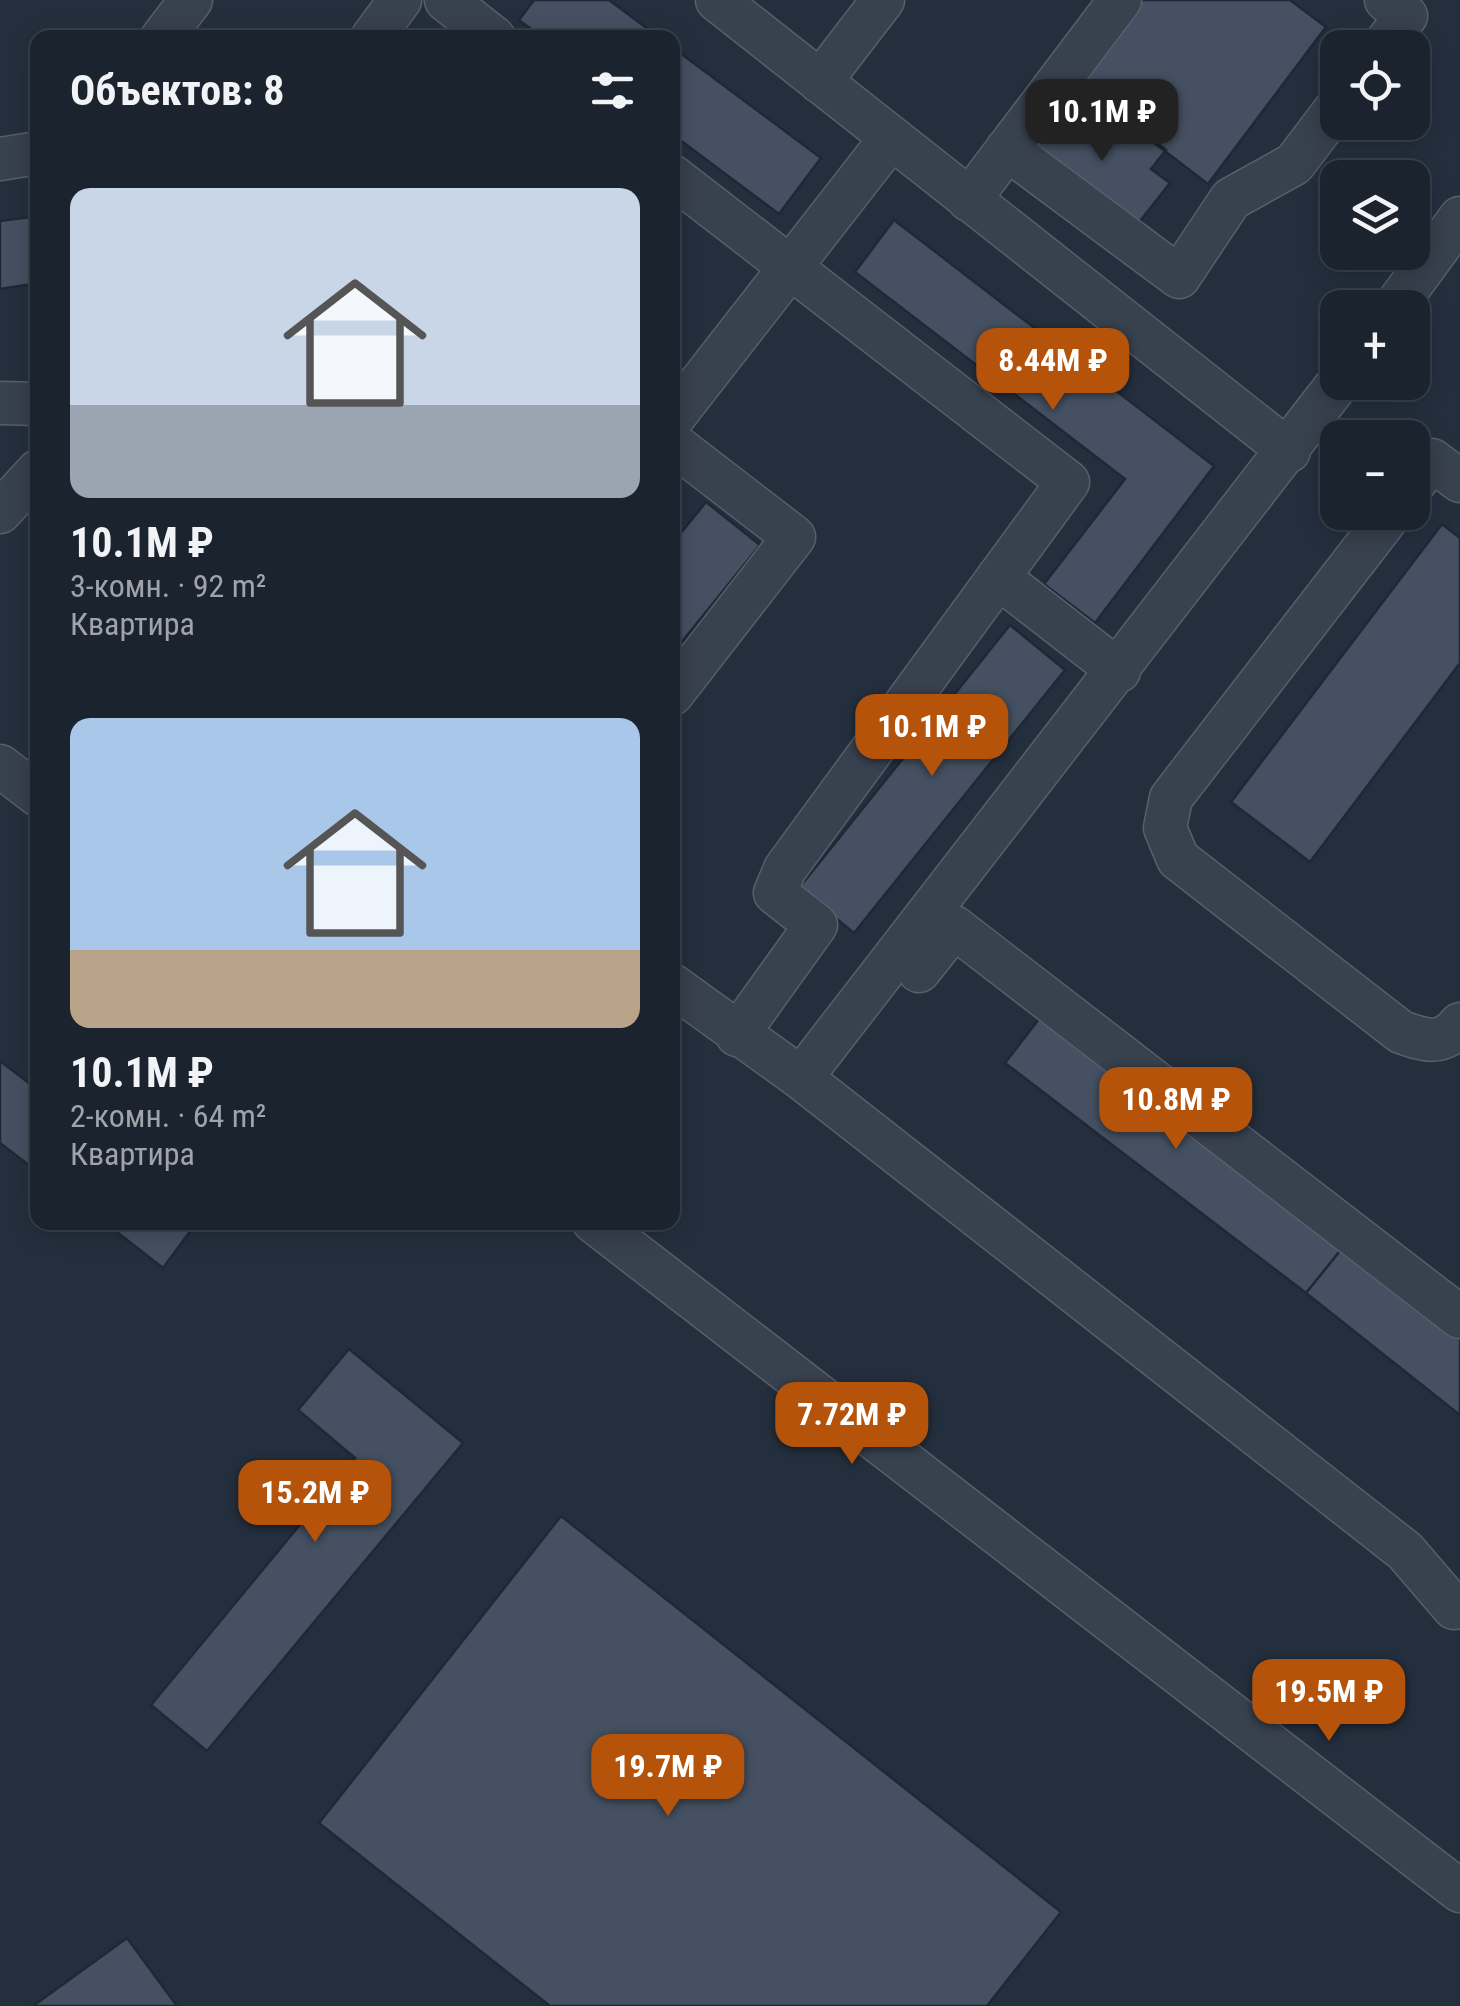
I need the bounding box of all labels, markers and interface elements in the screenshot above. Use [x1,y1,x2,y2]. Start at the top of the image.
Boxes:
map controls [1320,30,1430,530]
button: locate [1320,30,1430,140]
icon: filters [585,63,640,118]
text: Объектов: 8 [70,66,284,115]
pin: 10.1M ₽ [1010,79,1194,164]
text: 10.1M ₽ [1047,92,1157,130]
button: layers [1320,160,1430,270]
icon: home [265,253,445,433]
button: + [1320,290,1430,400]
pin: 8.44M ₽ [961,328,1145,413]
text: 8.44M ₽ [998,341,1108,379]
button: − [1320,420,1430,530]
text: 10.1M ₽ [70,518,214,567]
text: 3-комн. · 92 m² [70,567,266,605]
text: Квартира [70,605,195,643]
pin: 10.1M ₽ [840,694,1024,779]
text: 10.1M ₽ [877,707,987,745]
icon: home [265,783,445,963]
text: 10.1M ₽ [70,1048,214,1097]
pin: 10.8M ₽ [1084,1067,1268,1152]
text: 10.8M ₽ [1121,1080,1231,1118]
text: 2-комн. · 64 m² [70,1097,266,1135]
text: Квартира [70,1135,195,1173]
pin: 7.72M ₽ [760,1382,944,1467]
text: 7.72M ₽ [797,1395,907,1433]
pin: 15.2M ₽ [223,1460,407,1545]
text: 15.2M ₽ [260,1473,370,1511]
pin: 19.5M ₽ [1237,1659,1421,1744]
text: 19.5M ₽ [1274,1672,1384,1710]
pin: 19.7M ₽ [576,1734,760,1819]
text: 19.7M ₽ [613,1747,723,1785]

